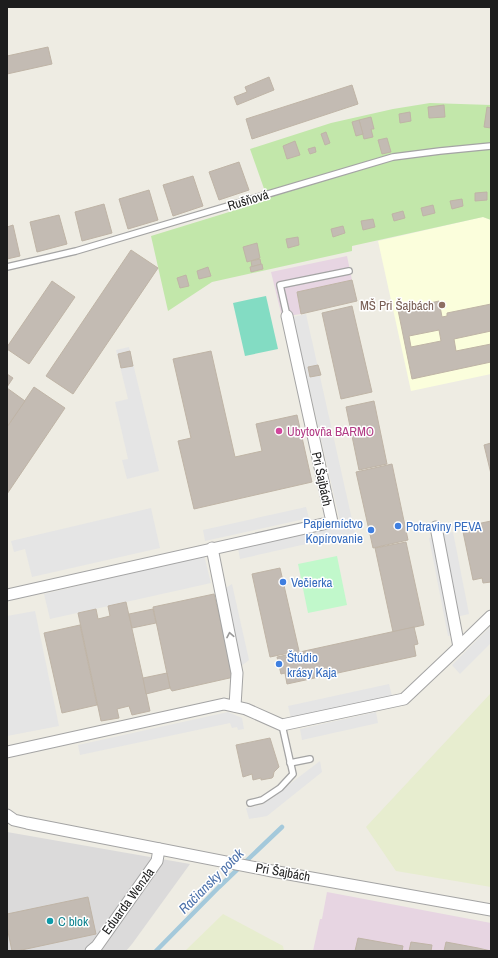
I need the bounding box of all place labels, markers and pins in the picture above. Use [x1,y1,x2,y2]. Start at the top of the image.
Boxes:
place label: MŠ Pri Šajbách [360,297,434,314]
marker: MŠ Pri Šajbách [437,300,447,310]
place label: Ubytovňa BARMO [287,423,374,440]
marker: Ubytovňa BARMO [274,426,284,436]
place label: Papierníctvo Kopírovanie [303,515,363,547]
place label: Potraviny PEVA [406,518,483,535]
marker: Potraviny PEVA [393,521,403,531]
marker: Papierníctvo Kopírovanie [366,525,376,535]
place label: Večierka [291,574,333,591]
marker: Večierka [278,577,288,587]
place label: Štúdio krásy Kaja [287,649,337,681]
marker: Štúdio krásy Kaja [274,659,284,669]
place label: C blok [58,913,89,930]
marker: C blok [45,916,55,926]

